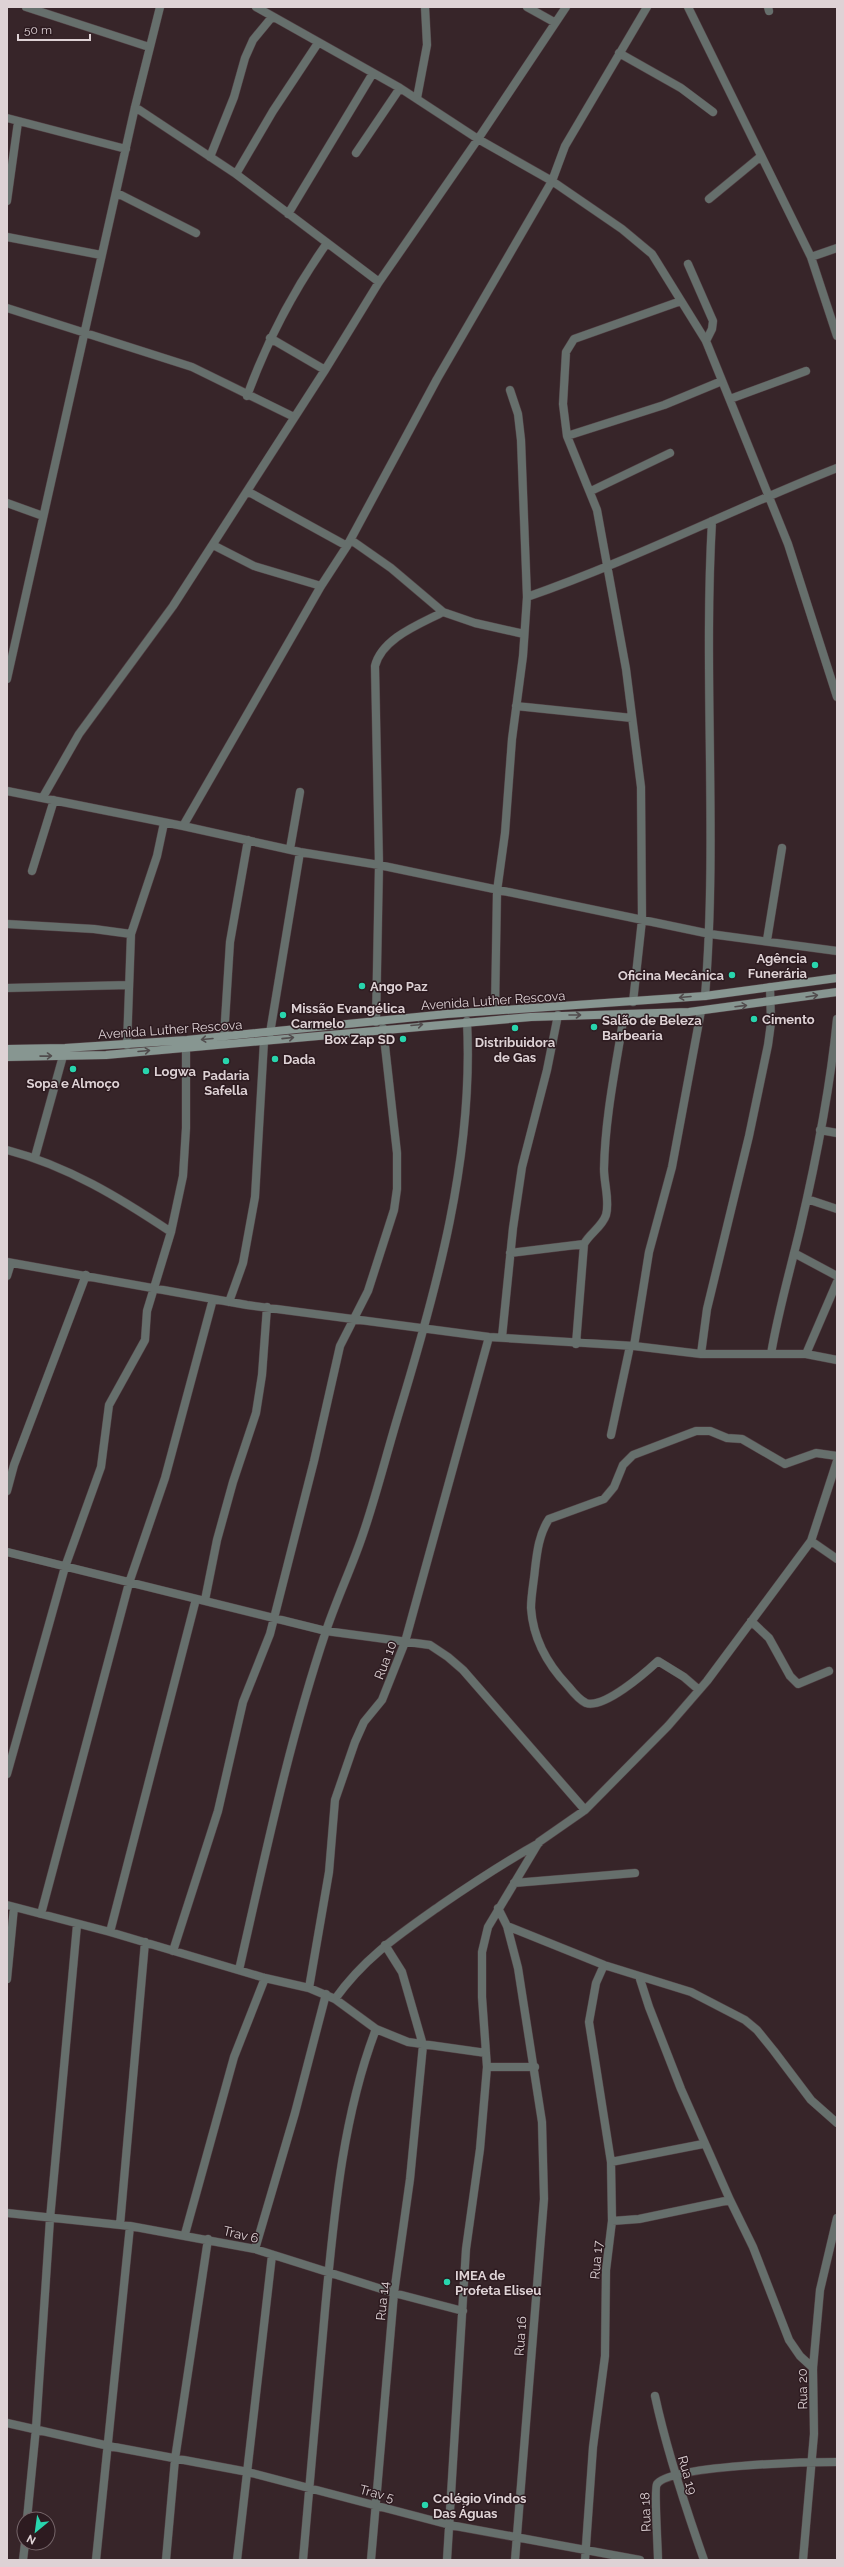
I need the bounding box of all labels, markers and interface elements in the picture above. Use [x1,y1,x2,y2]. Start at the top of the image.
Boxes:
scale bar [18,16,90,42]
text: 50 m [24,23,52,37]
place label: Agência Funerária [748,951,808,981]
marker: Agência Funerária [810,960,820,970]
place label: Oficina Mecânica [618,968,725,983]
marker: Oficina Mecânica [727,970,737,980]
place label: Ango Paz [370,979,428,994]
marker: Ango Paz [357,981,367,991]
street label: Avenida Luther Rescova [420,988,566,1013]
one-way arrow [805,992,818,1000]
one-way arrow [679,994,692,1001]
place label: Missão Evangélica Carmelo [291,1001,406,1031]
one-way arrow [734,1002,747,1010]
marker: Missão Evangélica Carmelo [278,1010,288,1020]
one-way arrow [568,1011,581,1019]
place label: Cimento [762,1012,815,1027]
place label: Salão de Beleza Barbearia [602,1013,702,1043]
marker: Cimento [749,1014,759,1024]
street label: Avenida Luther Rescova [97,1017,243,1042]
one-way arrow [410,1022,423,1029]
marker: Salão de Beleza Barbearia [589,1022,599,1032]
marker: Distribuidora de Gas [510,1023,520,1033]
place label: Box Zap SD [324,1032,395,1047]
marker: Box Zap SD [398,1034,408,1044]
one-way arrow [200,1035,213,1042]
one-way arrow [281,1035,294,1042]
place label: Distribuidora de Gas [475,1035,556,1065]
one-way arrow [137,1048,150,1055]
one-way arrow [39,1052,52,1060]
place label: Dada [283,1052,316,1067]
marker: Dada [270,1054,280,1064]
marker: Padaria Safella [221,1056,231,1066]
marker: Sopa e Almoço [68,1064,78,1074]
place label: Logwa [154,1064,196,1079]
marker: Logwa [141,1066,151,1076]
place label: Padaria Safella [202,1068,250,1098]
place label: Sopa e Almoço [26,1076,120,1091]
street label: Rua 10 [371,1639,400,1682]
street label: Trav 6 [222,2223,260,2246]
street label: Rua 17 [587,2240,606,2280]
place label: IMEA de Profeta Eliseu [455,2268,541,2298]
marker: IMEA de Profeta Eliseu [442,2277,452,2287]
street label: Rua 14 [373,2281,392,2321]
street label: Rua 16 [512,2315,529,2356]
street label: Rua 20 [795,2368,810,2410]
street label: Rua 19 [675,2454,700,2497]
street label: Trav 5 [358,2482,396,2505]
place label: Colégio Vindos Das Águas [433,2491,527,2521]
street label: Rua 18 [637,2492,654,2532]
marker: Colégio Vindos Das Águas [420,2500,430,2510]
north arrow [16,2511,56,2551]
text: N [25,2532,38,2547]

